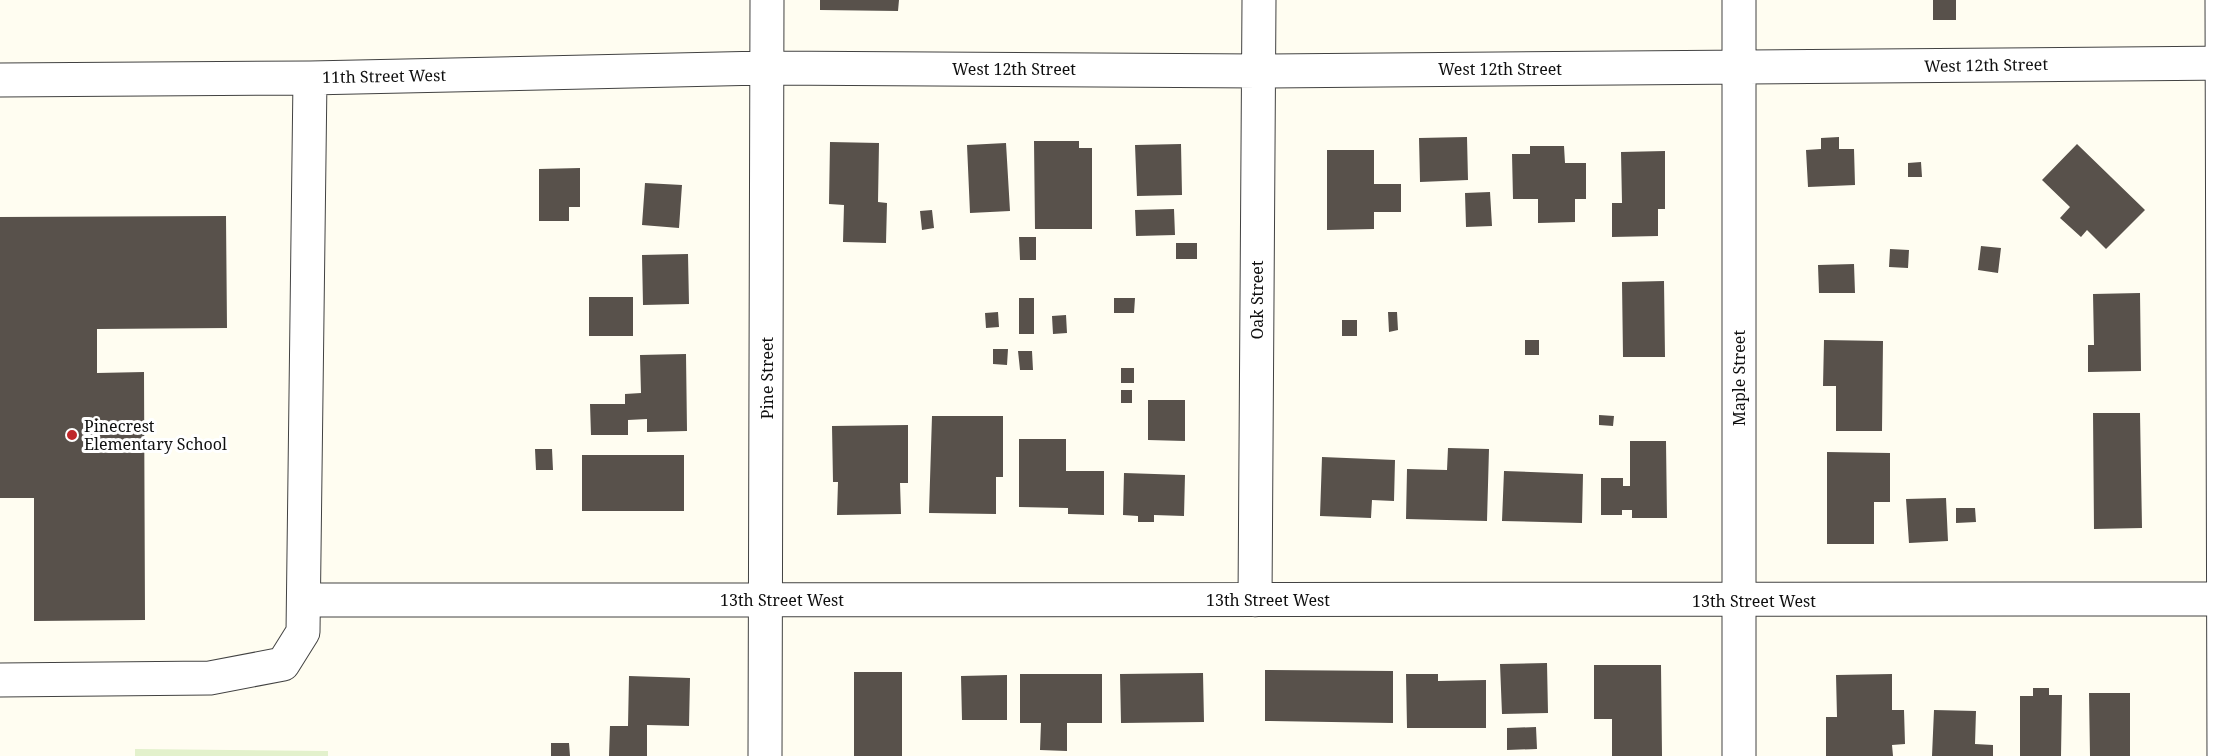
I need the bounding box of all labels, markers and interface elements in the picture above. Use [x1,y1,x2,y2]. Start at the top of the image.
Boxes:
street label: West 12th Street [1924,53,2048,77]
street label: West 12th Street [952,58,1076,80]
street label: West 12th Street [1438,58,1562,80]
street label: 11th Street West [322,64,446,88]
street label: Oak Street [1246,260,1268,340]
street label: Maple Street [1728,330,1750,426]
street label: Pine Street [756,336,778,419]
place label: Pinecrest Elementary School [84,415,227,455]
marker: Pinecrest Elementary School [65,428,79,442]
street label: 13th Street West [720,589,844,611]
street label: 13th Street West [1206,589,1330,611]
street label: 13th Street West [1692,590,1816,612]

